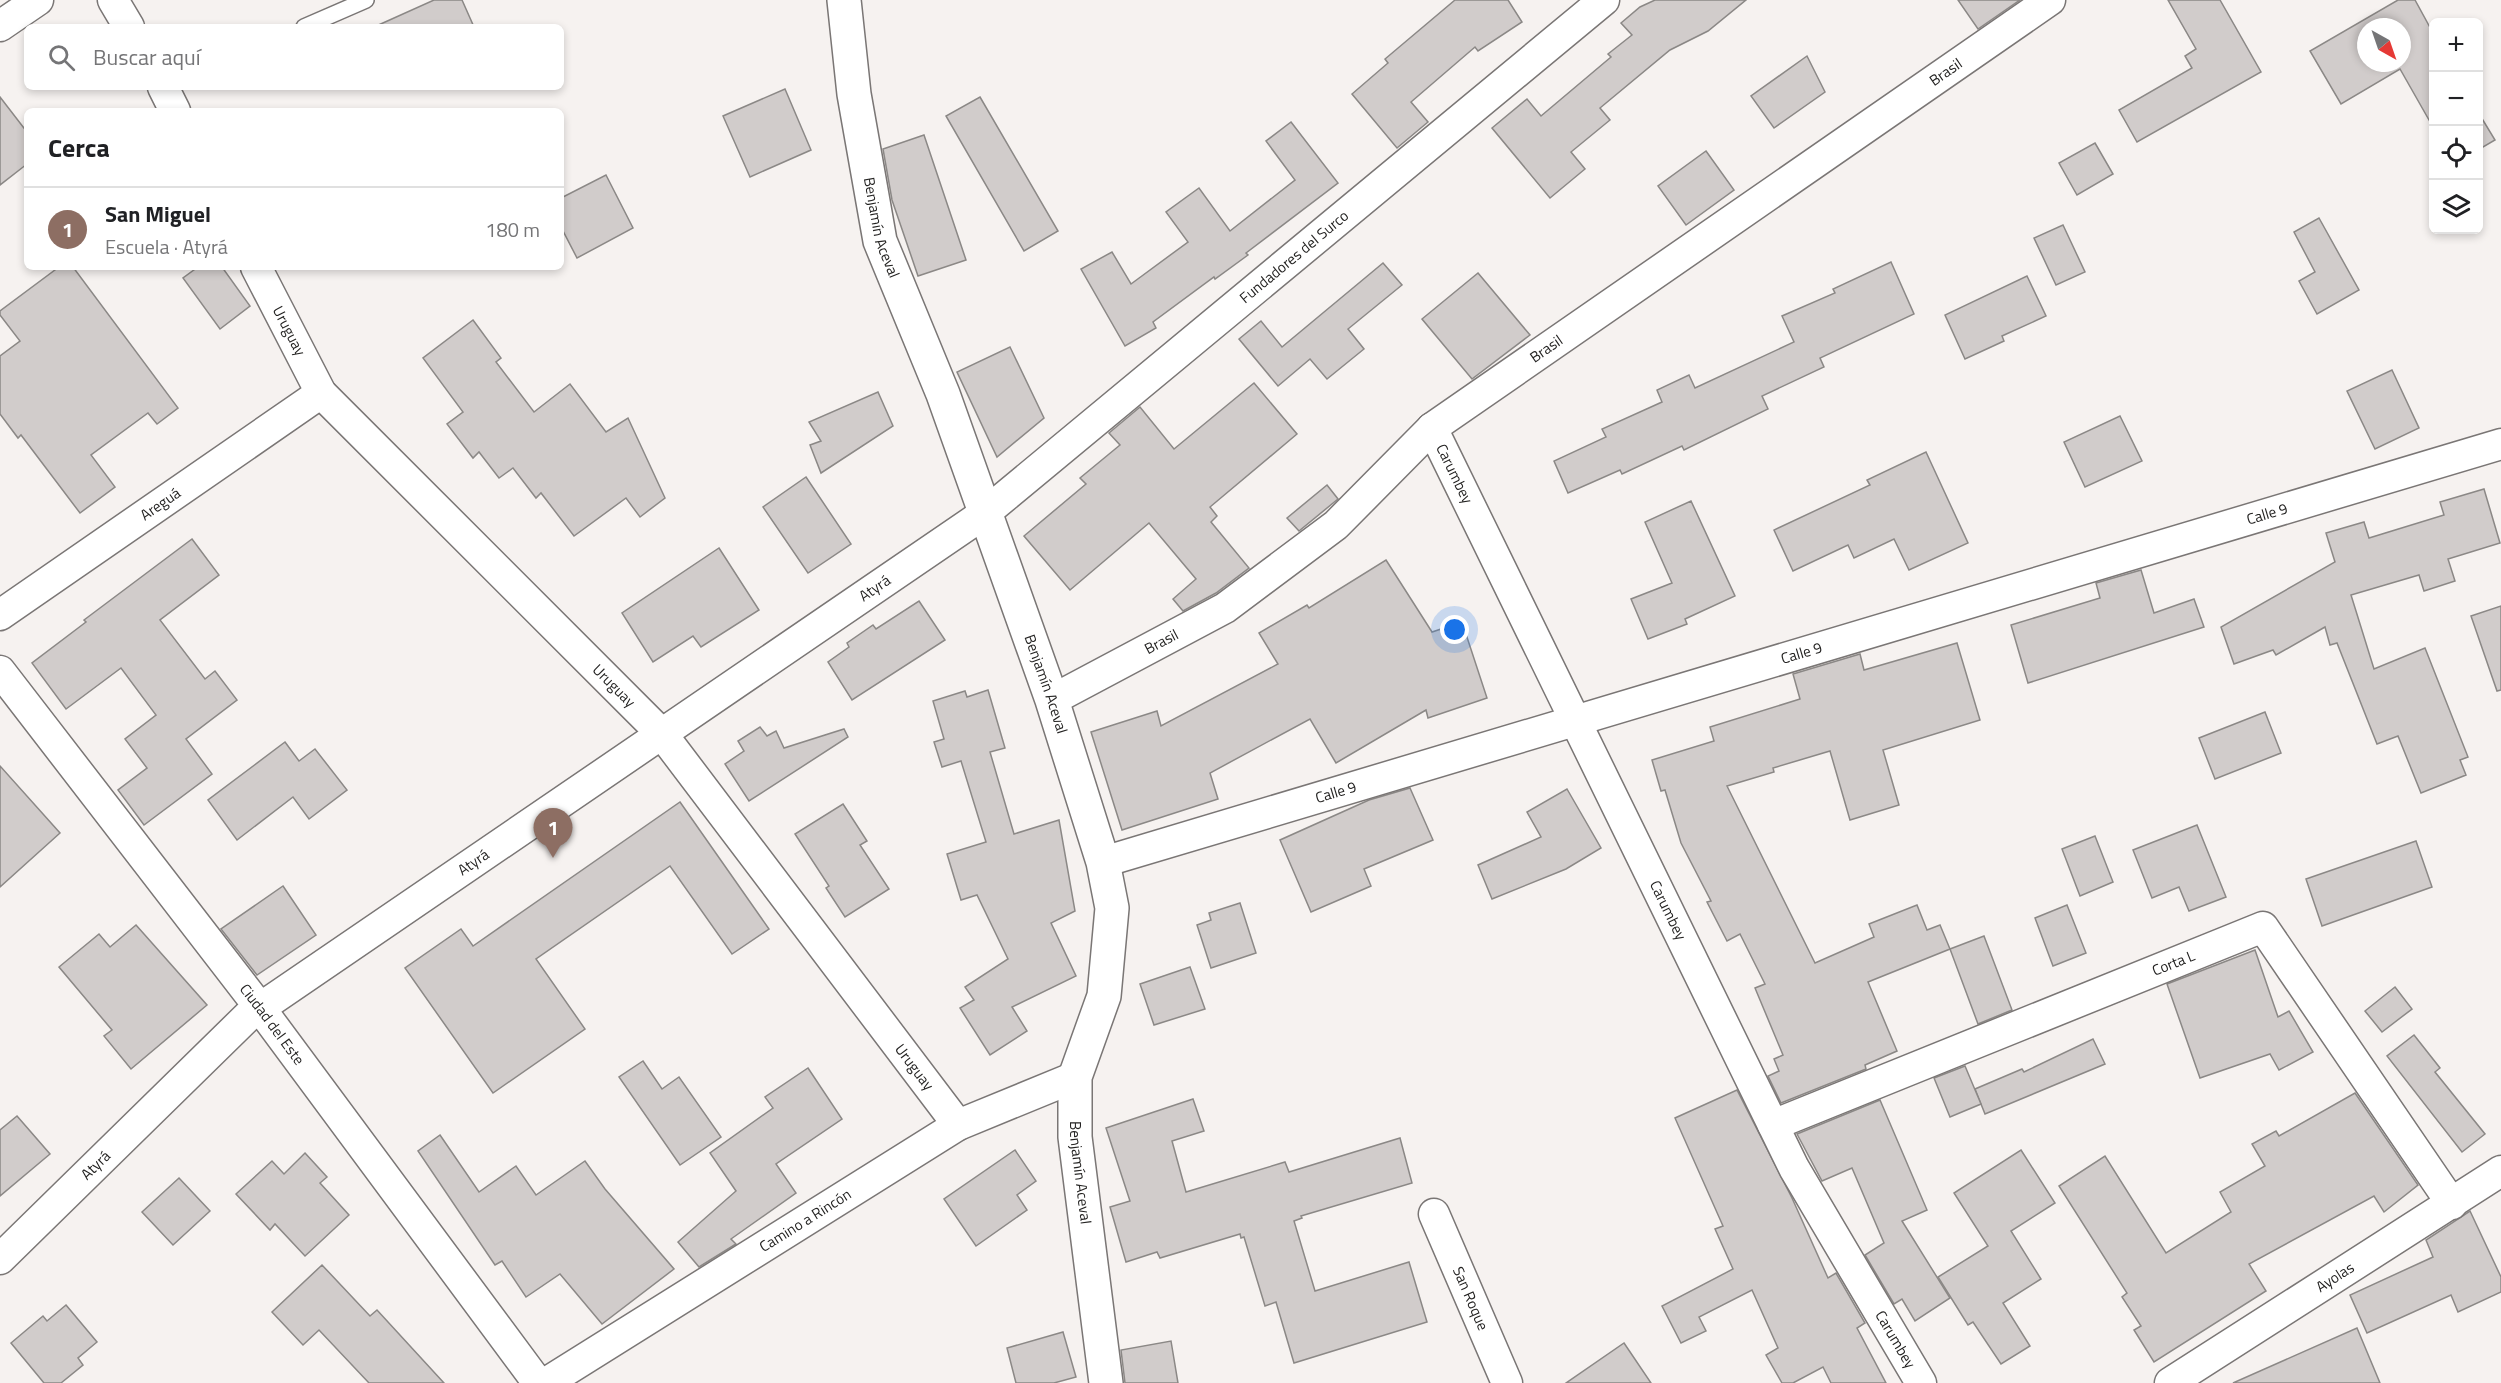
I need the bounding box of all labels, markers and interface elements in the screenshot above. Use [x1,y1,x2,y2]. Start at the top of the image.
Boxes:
north arrow [2357,18,2411,72]
map controls [2429,18,2483,234]
button: + [2429,18,2483,72]
search box [24,24,564,90]
text: Buscar aquí [93,40,201,74]
icon: search [45,41,78,74]
street label: Brasil [1924,52,1967,91]
button: − [2429,72,2483,126]
button: locate [2429,126,2483,180]
text: Cerca [48,128,110,167]
street label: Benjamín Aceval [858,175,906,281]
button: layers [2429,180,2483,234]
text: San Miguel [105,197,211,231]
street label: Fundadores del Surco [1234,204,1353,309]
text: 1 [62,214,73,245]
text: 180 m [485,214,540,245]
text: Escuela · Atyrá [105,231,228,262]
street label: Uruguay [267,302,312,360]
street label: Brasil [1525,329,1567,368]
street label: Carumbey [1430,440,1479,507]
street label: Areguá [135,481,185,526]
street label: Calle 9 [2244,496,2290,530]
street label: Atyrá [854,569,895,607]
your location [1440,615,1469,644]
street label: Brasil [1140,623,1182,660]
street label: Benjamín Aceval [1018,631,1074,736]
street label: Calle 9 [1778,636,1825,670]
street label: Uruguay [587,659,641,712]
street label: Calle 9 [1312,775,1359,809]
pin: 1 [534,808,572,858]
street label: Atyrá [453,843,494,881]
street label: Carumbey [1644,876,1693,944]
street label: Corta L [2148,944,2198,982]
street label: Ciudad del Este [234,979,311,1070]
street label: Uruguay [889,1039,940,1095]
street label: Benjamín Aceval [1064,1121,1098,1225]
street label: Atyrá [75,1144,116,1185]
street label: Camino a Rincón [755,1183,856,1258]
street label: Ayolas [2311,1256,2359,1298]
street label: San Roque [1447,1263,1495,1334]
street label: Carumbey [1870,1306,1922,1373]

